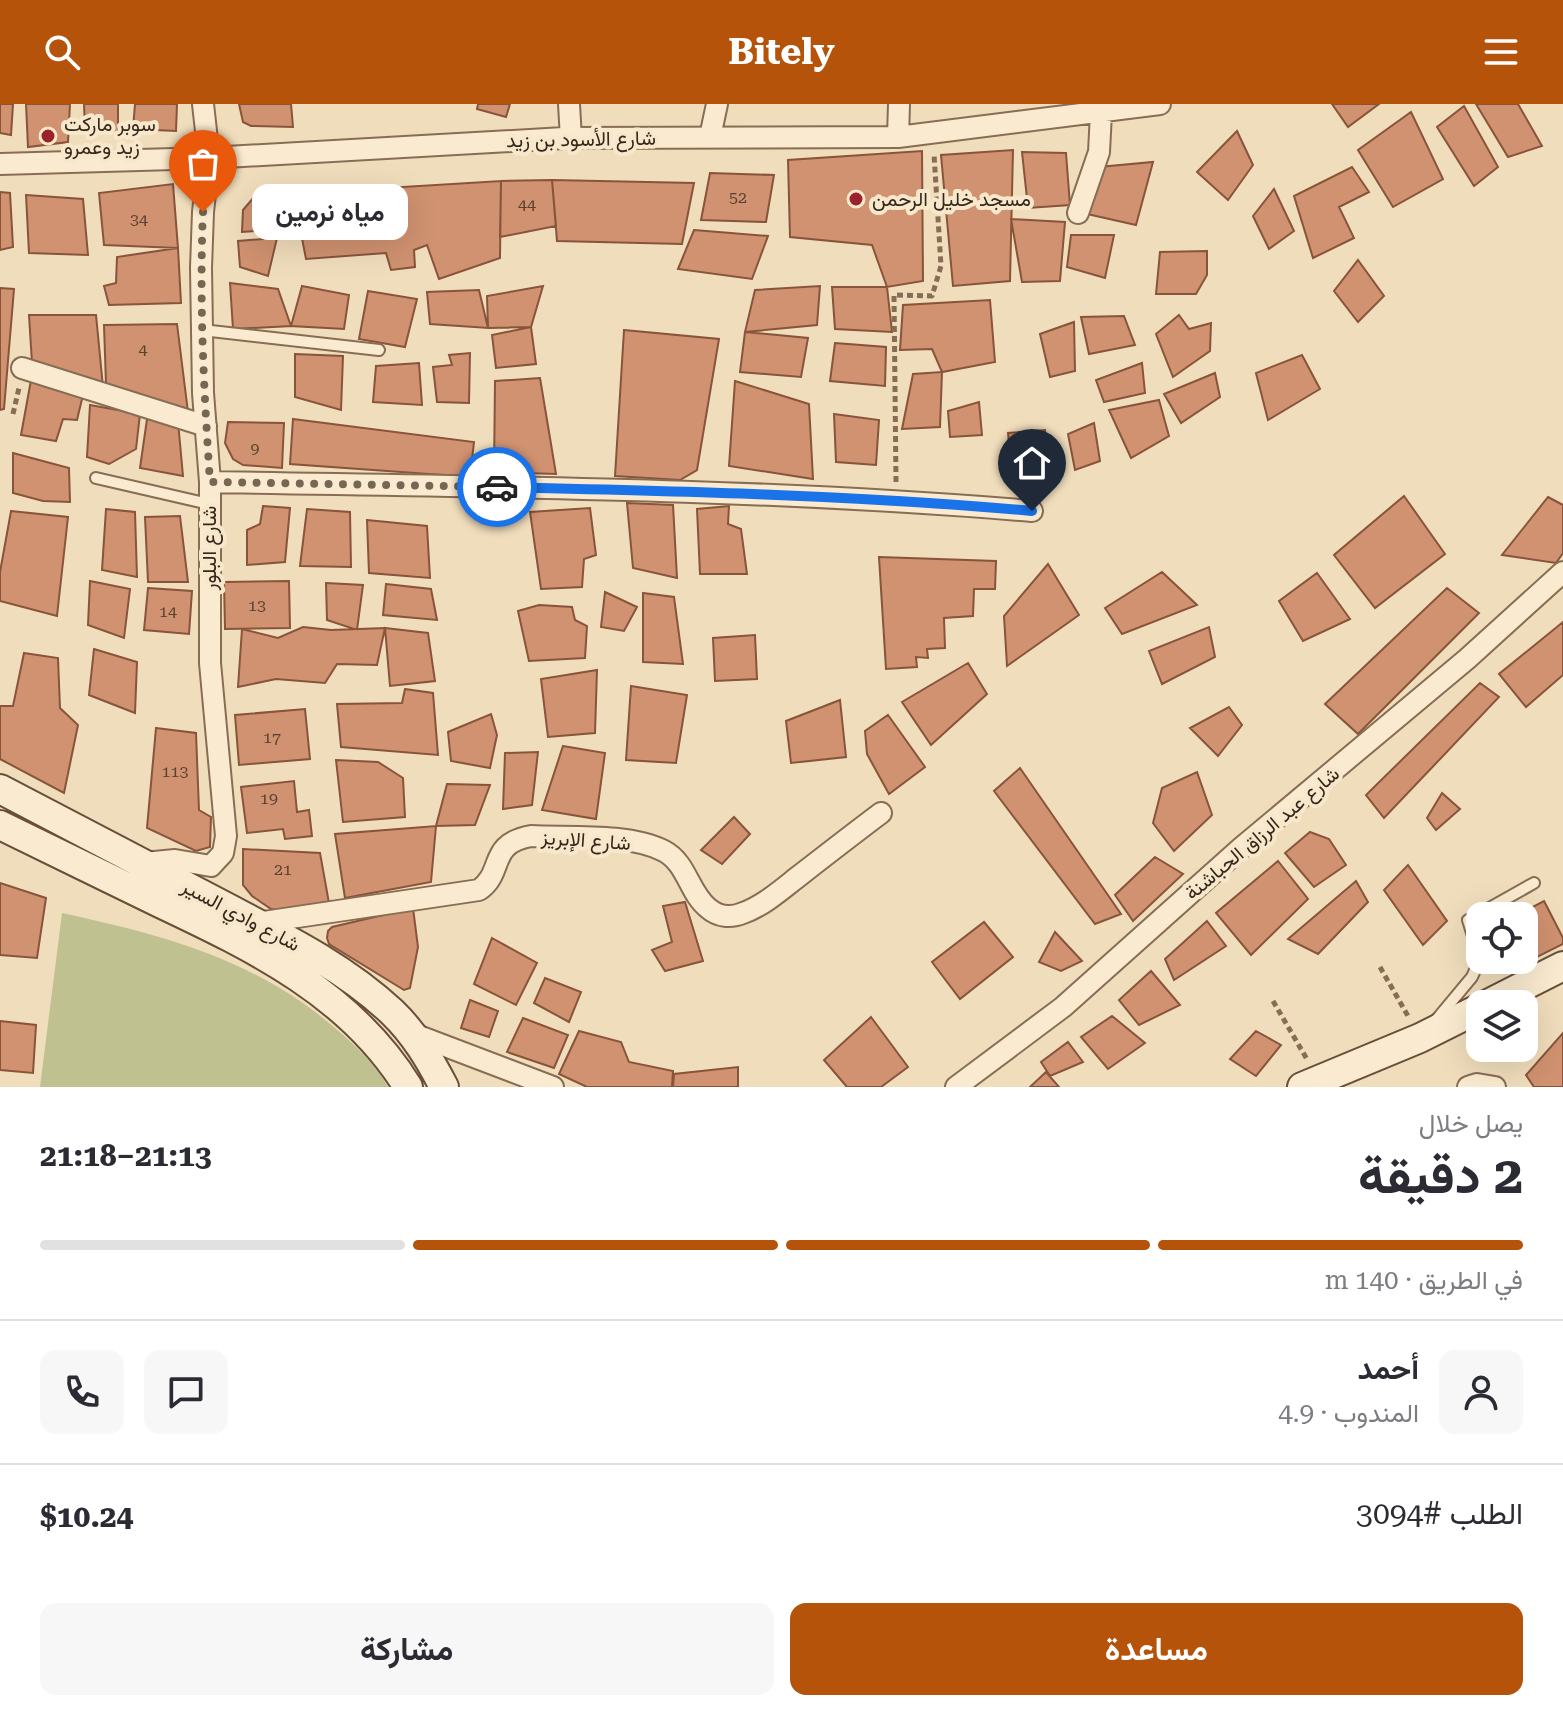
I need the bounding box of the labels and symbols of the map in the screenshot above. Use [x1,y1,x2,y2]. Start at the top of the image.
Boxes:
place label: سوبر ماركت زيد وعمرو [64,112,156,160]
street label: شارع الأسود بن زيد [506,126,656,154]
marker: سوبر ماركت زيد وعمرو [39,127,57,145]
pin [169,130,237,212]
callout: مياه نرمين [251,184,407,240]
place label: مسجد خليل الرحمن [872,187,1031,212]
house number: 52 [729,188,747,207]
marker: مسجد خليل الرحمن [847,190,865,208]
house number: 44 [518,195,536,214]
house number: 34 [130,210,148,229]
house number: 4 [139,340,148,359]
pin [998,429,1066,511]
house number: 9 [251,439,260,458]
courier [457,447,537,527]
street label: شارع البلور [197,506,223,591]
house number: 13 [248,596,266,615]
house number: 14 [159,602,177,621]
house number: 17 [263,728,281,747]
street label: شارع عبد الرزاق الحباشنة [1180,761,1345,906]
house number: 113 [162,762,188,781]
house number: 19 [260,789,278,808]
street label: شارع الإبريز [539,825,632,857]
house number: 21 [274,860,292,879]
street label: شارع وادي السير [175,873,304,961]

